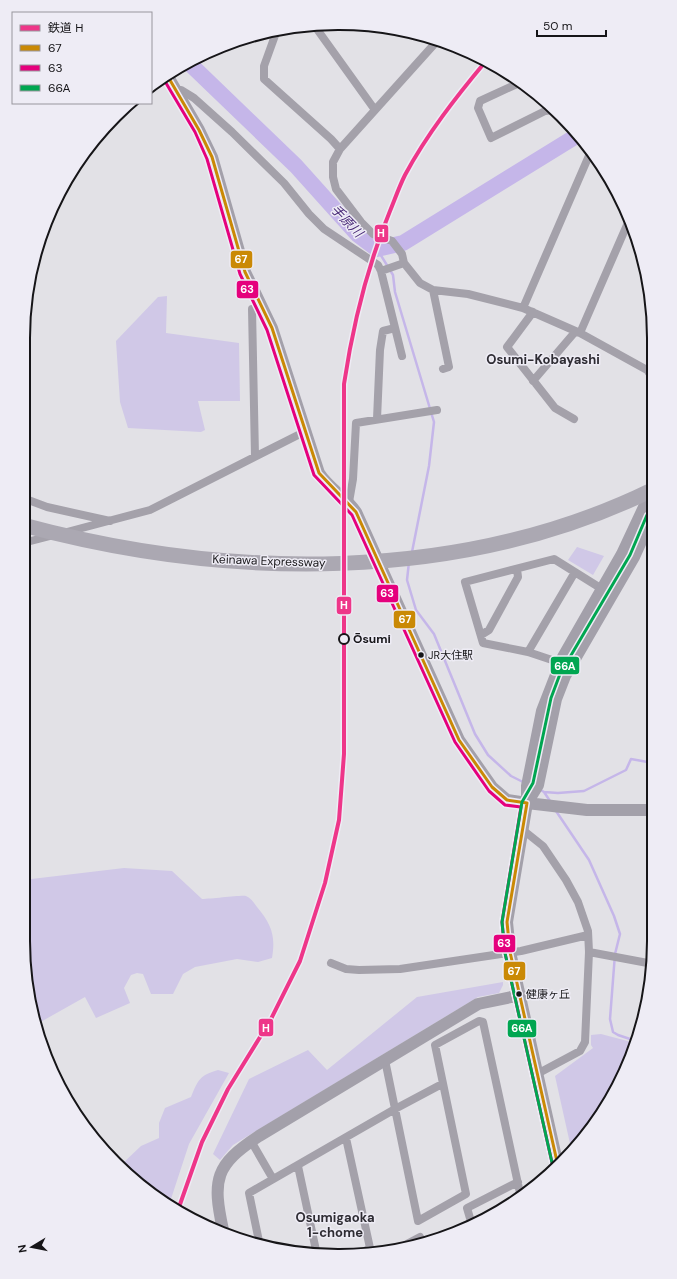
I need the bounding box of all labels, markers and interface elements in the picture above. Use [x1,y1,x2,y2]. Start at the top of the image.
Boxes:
legend [12,12,152,104]
scale bar [537,12,606,38]
text: 50 m [543,18,572,34]
text: 鉄道 H [48,20,83,36]
text: 67 [48,40,62,56]
text: 63 [48,60,63,76]
text: 66A [48,80,71,96]
water label: 手原川 [327,201,368,242]
line badge: H [374,224,389,243]
text: H [377,226,385,240]
line badge: 67 [230,250,253,269]
text: 67 [235,252,247,266]
line badge: 63 [236,280,259,299]
text: 63 [240,282,254,296]
district label: Osumi-Kobayashi [486,351,600,368]
street label: Keinawa Expressway [212,551,326,571]
line badge: 63 [376,584,399,603]
text: 63 [380,586,394,600]
line badge: H [336,596,352,615]
text: H [340,598,348,612]
line badge: 67 [393,610,416,629]
text: 67 [399,612,411,626]
place label: Ōsumi [353,631,391,647]
marker: Ōsumi [338,633,350,645]
place label: JR大住駅 [428,648,473,662]
marker: JR大住駅 [416,650,426,660]
line badge: 66A [550,656,580,675]
text: 66A [554,659,576,673]
line badge: 63 [493,934,516,953]
text: 63 [497,936,511,950]
line badge: 67 [503,961,526,981]
text: 67 [508,964,520,978]
place label: 健康ヶ丘 [526,987,570,1001]
marker: 健康ヶ丘 [514,989,524,999]
line badge: H [258,1018,274,1037]
line badge: 66A [507,1019,537,1038]
text: H [262,1021,270,1035]
text: 66A [511,1021,533,1035]
district label: Osumigaoka 1-chome [295,1209,375,1241]
north arrow [12,1227,52,1267]
text: N [15,1244,30,1254]

